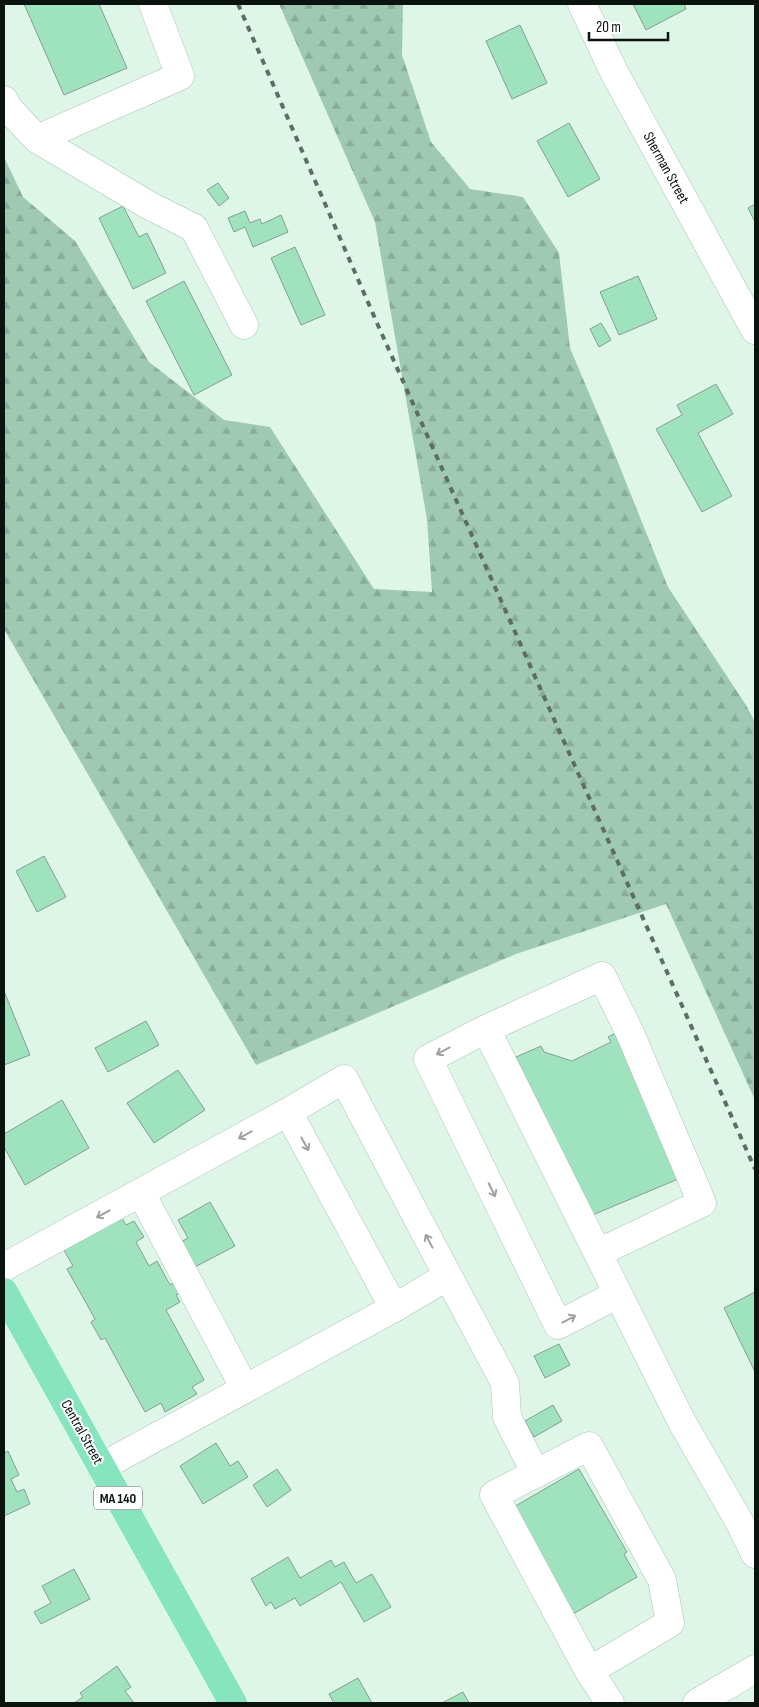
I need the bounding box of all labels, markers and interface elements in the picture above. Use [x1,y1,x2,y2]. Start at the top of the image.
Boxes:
scale bar [589,10,668,42]
text: 20 m [596,18,621,37]
street label: Sherman Street [639,129,694,208]
one-way arrow [436,1047,451,1056]
one-way arrow [238,1131,253,1141]
one-way arrow [301,1136,310,1151]
one-way arrow [488,1182,497,1197]
one-way arrow [96,1209,110,1219]
one-way arrow [424,1235,434,1249]
one-way arrow [561,1314,576,1324]
street label: Central Street [56,1396,108,1468]
road number: MA 140 [94,1486,142,1510]

